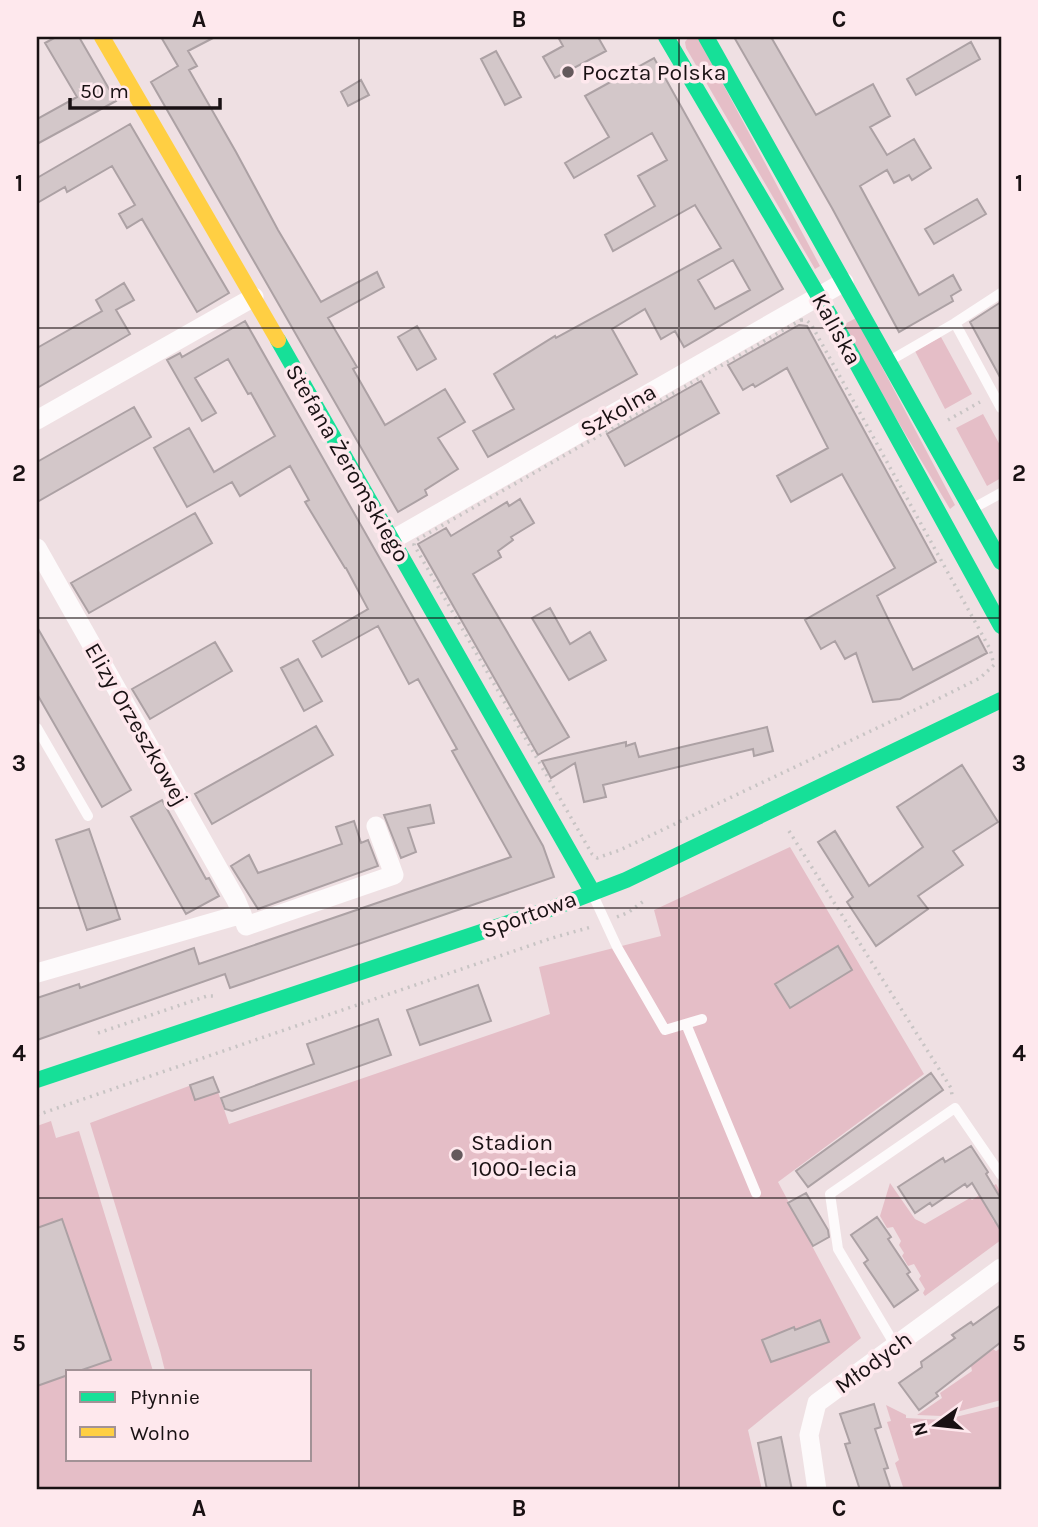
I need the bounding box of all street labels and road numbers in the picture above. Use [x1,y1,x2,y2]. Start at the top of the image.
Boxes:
street label: Kaliska [806,289,867,370]
street label: Stefana Żeromskiego [280,360,415,567]
street label: Szkolna [575,378,661,443]
street label: Elizy Orzeszkowej [79,638,194,810]
street label: Sportowa [478,885,580,944]
street label: Młodych [830,1325,917,1399]

